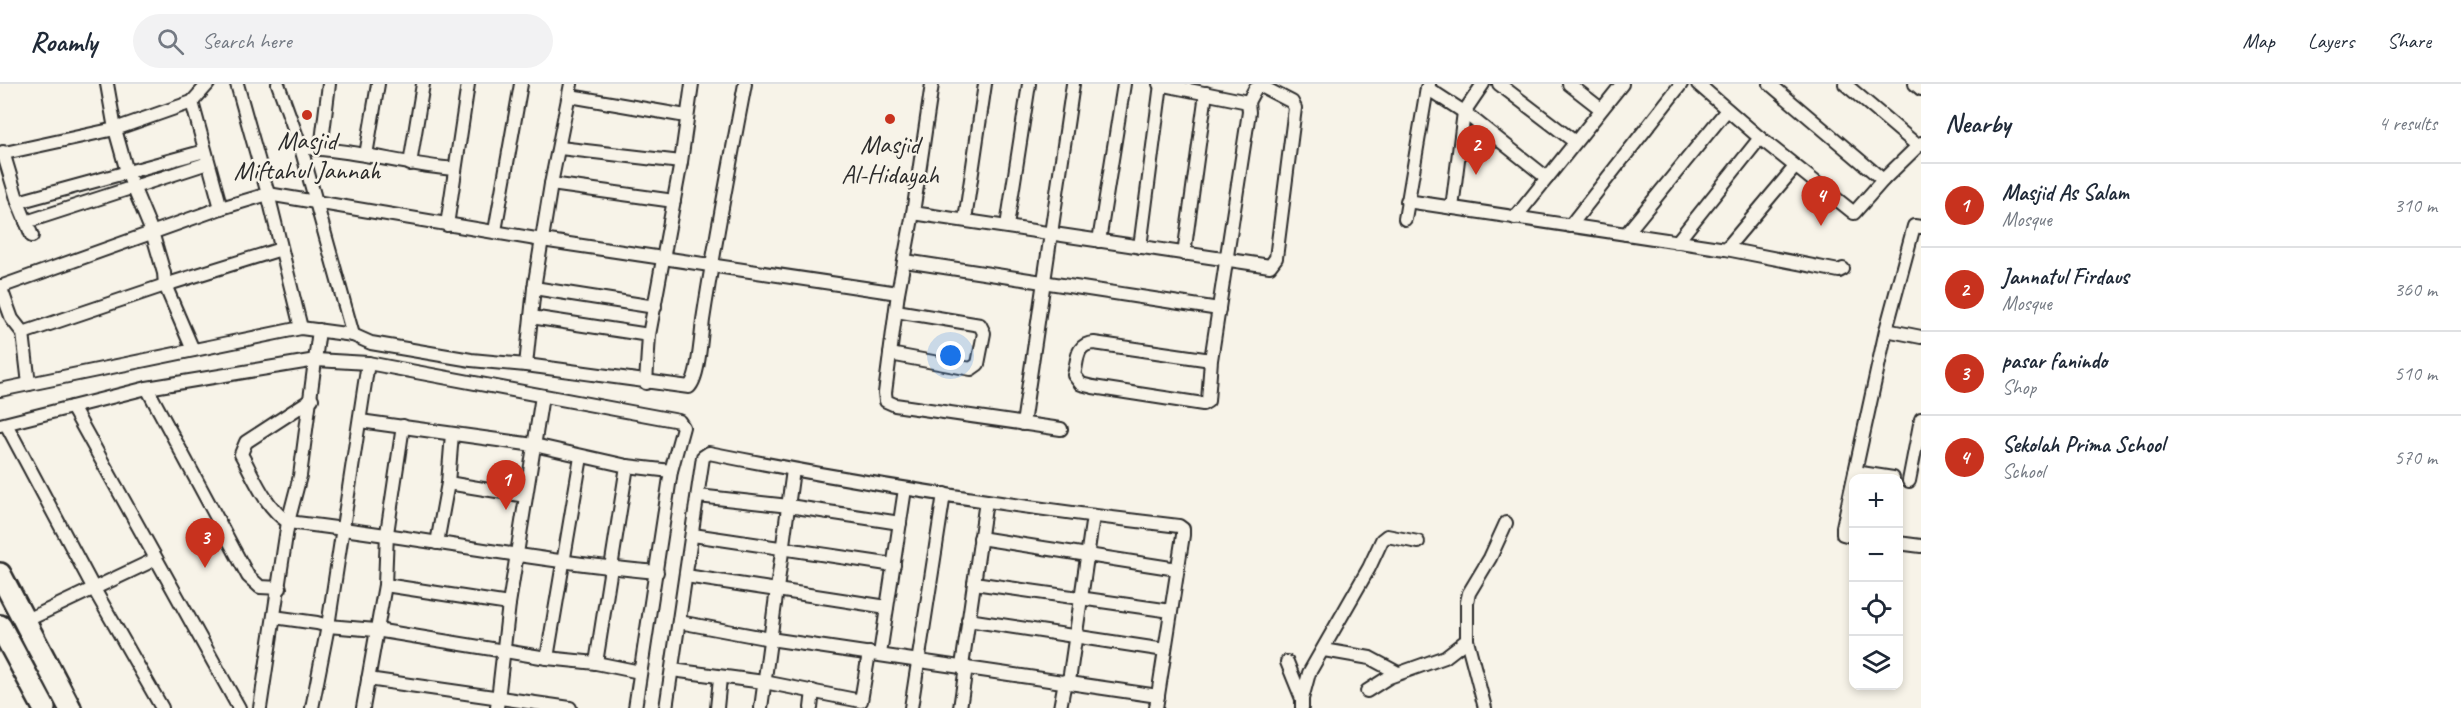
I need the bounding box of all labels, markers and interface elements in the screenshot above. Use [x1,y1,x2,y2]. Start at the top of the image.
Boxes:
search box [133,14,553,68]
text: Roamly [30,24,97,59]
icon: search [154,25,187,58]
text: Search here [202,27,292,55]
text: Map [2242,28,2275,54]
text: Layers [2308,28,2354,54]
text: Share [2387,28,2431,54]
text: Nearby [1945,107,2010,140]
marker: Masjid Miftahul Jannah [300,108,314,122]
text: 4 results [2378,111,2437,136]
marker: Masjid Al-Hidayah [883,112,897,126]
place label: Masjid Miftahul Jannah [234,124,381,187]
pin: 2 [1456,126,1496,175]
place label: Masjid Al-Hidayah [841,128,940,191]
pin: 4 [1802,176,1840,226]
text: Masjid As Salam [2002,179,2129,207]
text: 1 [1960,193,1969,218]
text: 310 m [2394,193,2437,218]
text: Mosque [2002,207,2052,232]
text: Jannatul Firdaus [2002,263,2129,291]
text: 2 [1960,277,1969,302]
text: 360 m [2394,277,2437,302]
text: Mosque [2002,291,2052,316]
your location [936,341,965,370]
text: pasar fanindo [2002,347,2107,375]
text: 3 [1960,361,1969,386]
text: 510 m [2394,361,2437,386]
text: Shop [2002,375,2036,400]
text: Sekolah Prima School [2002,431,2165,459]
text: 4 [1960,445,1969,470]
text: 570 m [2394,445,2437,470]
text: School [2002,459,2045,484]
pin: 1 [486,460,526,510]
map controls [1849,474,1903,690]
button: + [1849,474,1903,528]
pin: 3 [186,518,224,568]
button: − [1849,528,1903,582]
button: locate [1849,582,1903,636]
button: layers [1849,636,1903,690]

